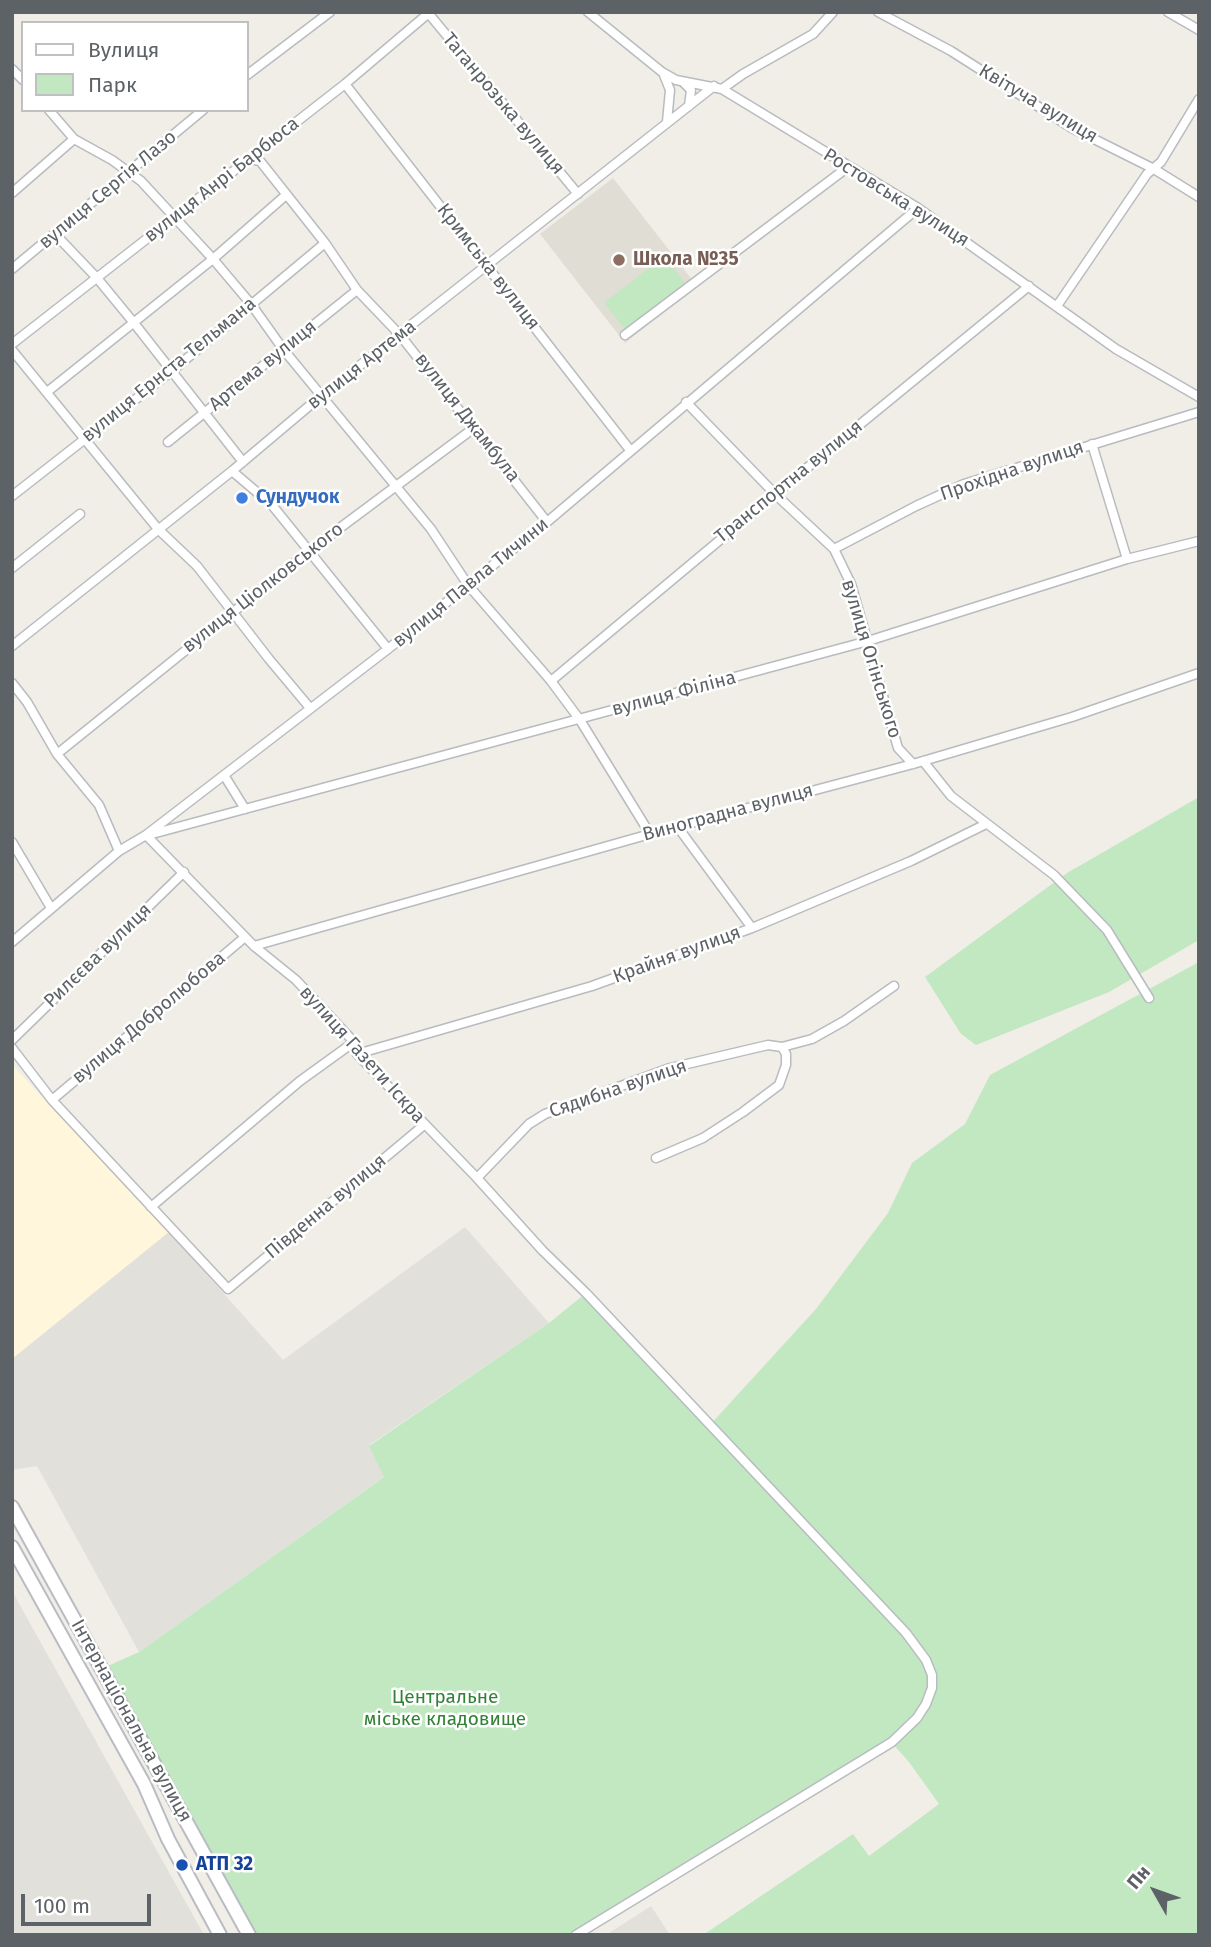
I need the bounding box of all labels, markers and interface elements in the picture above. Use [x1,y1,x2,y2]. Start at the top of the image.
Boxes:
legend [21,21,248,112]
street label: Таганрозька вулиця [437,29,569,179]
text: Вулиця [88,37,159,63]
street label: Квітуча вулиця [974,60,1102,148]
text: Парк [88,72,137,98]
street label: вулиця Анрі Барбюса [140,112,304,248]
street label: вулиця Сергія Лазо [34,126,182,254]
street label: Ростовська вулиця [819,144,973,252]
street label: Кримська вулиця [432,199,544,335]
place label: Школа №35 [633,249,739,271]
marker: Школа №35 [611,252,627,268]
street label: вулиця Ернста Тельмана [77,293,261,447]
street label: вулиця Артема [303,315,421,415]
street label: Артема вулиця [205,316,321,416]
street label: вулиця Джамбула [409,349,525,487]
street label: Транспортна вулиця [711,415,867,549]
street label: Прохідна вулиця [937,436,1087,506]
place label: Сундучок [256,487,339,509]
marker: Сундучок [234,490,250,506]
street label: вулиця Павла Тичини [389,513,553,653]
street label: вулиця Ціолковського [178,518,348,658]
street label: вулиця Огінського [836,577,906,741]
street label: вулиця Філіна [610,667,738,721]
street label: Виноградна вулиця [640,779,816,847]
street label: Рилєєва вулиця [40,899,156,1013]
street label: Крайня вулиця [610,921,744,989]
street label: вулиця Добролюбова [68,947,230,1089]
street label: вулиця Газети Іскра [294,982,430,1128]
street label: Сядибна вулиця [546,1055,690,1123]
street label: Південна вулиця [261,1150,391,1264]
street label: Інтернаціональна вулиця [66,1616,196,1826]
park label: Центральне міське кладовище [364,1687,526,1731]
place label: АТП 32 [196,1854,253,1876]
north arrow [1120,1856,1190,1926]
marker: АТП 32 [174,1857,190,1873]
text: Пн [1122,1861,1155,1894]
scale bar [24,1881,154,1925]
text: 100 m [34,1893,90,1919]

